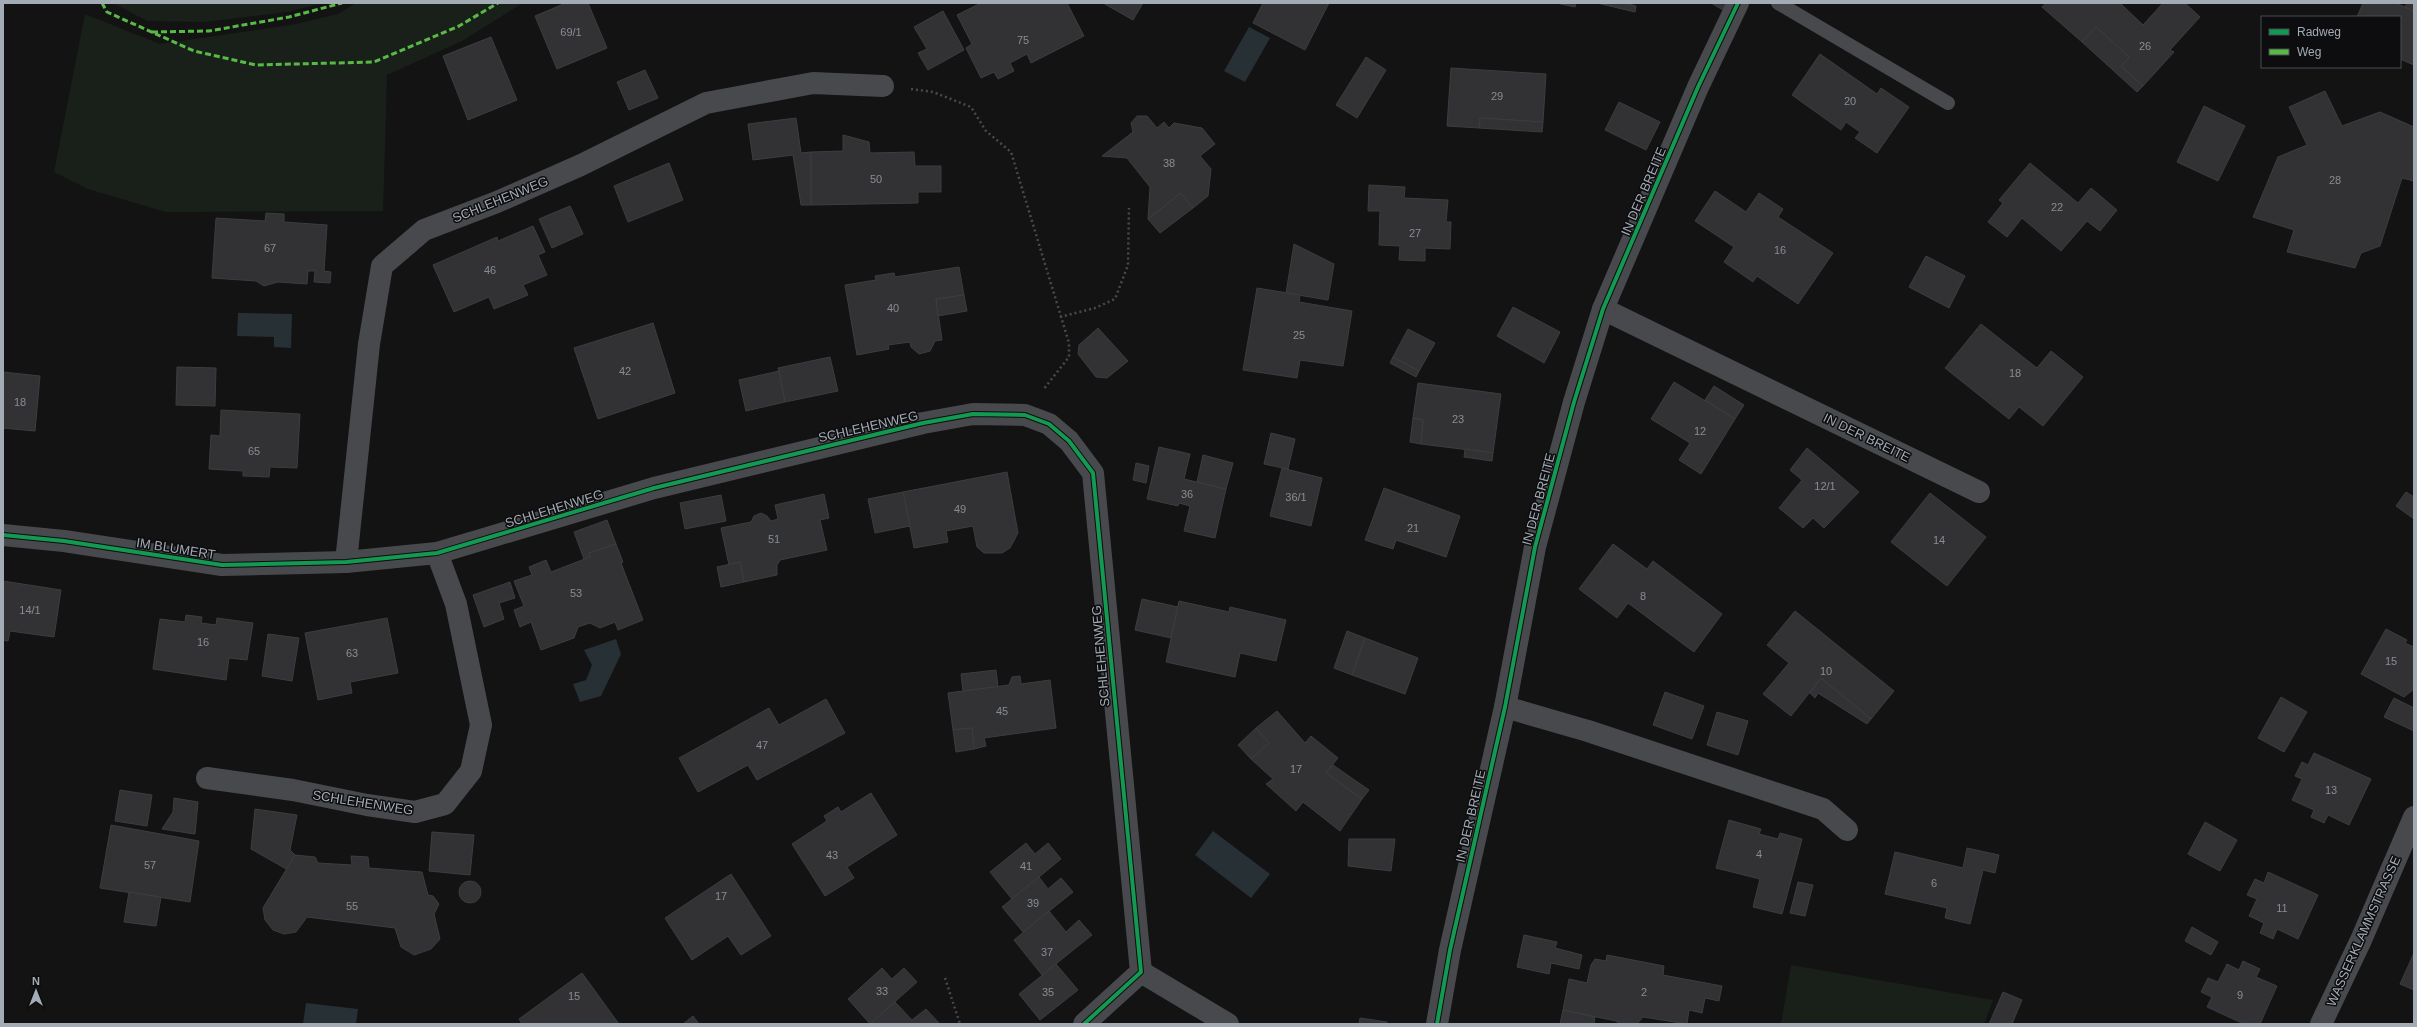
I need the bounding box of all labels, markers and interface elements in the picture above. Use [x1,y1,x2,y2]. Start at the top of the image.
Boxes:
legend [2261,16,2401,68]
text: Radweg [2297,25,2341,39]
house number: 69/1 [560,26,582,38]
house number: 75 [1017,34,1029,46]
house number: 26 [2139,40,2151,52]
text: Weg [2297,45,2321,59]
house number: 29 [1491,90,1503,102]
house number: 20 [1844,95,1856,107]
street label: IN DER BREITE [1618,144,1669,238]
house number: 38 [1163,157,1175,169]
street label: SCHLEHENWEG [450,173,550,225]
house number: 50 [870,173,882,185]
house number: 28 [2329,174,2341,186]
house number: 22 [2051,201,2063,213]
house number: 27 [1409,227,1421,239]
house number: 67 [264,242,276,254]
house number: 16 [1774,244,1786,256]
house number: 46 [484,264,496,276]
house number: 40 [887,302,899,314]
house number: 25 [1293,329,1305,341]
house number: 42 [619,365,631,377]
house number: 18 [2009,367,2021,379]
house number: 18 [14,396,26,408]
street label: SCHLEHENWEG [817,408,919,445]
street label: IN DER BREITE [1821,410,1913,465]
house number: 23 [1452,413,1464,425]
house number: 12 [1694,425,1706,437]
house number: 65 [248,445,260,457]
street label: IN DER BREITE [1519,451,1558,547]
house number: 12/1 [1814,480,1836,492]
street label: SCHLEHENWEG [503,486,605,531]
house number: 36 [1181,488,1193,500]
house number: 36/1 [1285,491,1307,503]
house number: 49 [954,503,966,515]
house number: 21 [1407,522,1419,534]
house number: 51 [768,533,780,545]
house number: 14 [1933,534,1945,546]
street label: IM BLUMERT [135,535,217,562]
house number: 53 [570,587,582,599]
house number: 8 [1640,590,1646,602]
house number: 14/1 [19,604,41,616]
street label: SCHLEHENWEG [1089,605,1112,707]
house number: 16 [197,636,209,648]
house number: 63 [346,647,358,659]
house number: 15 [2385,655,2397,667]
house number: 10 [1820,665,1832,677]
house number: 45 [996,705,1008,717]
house number: 47 [756,739,768,751]
house number: 17 [1290,763,1302,775]
street label: IN DER BREITE [1453,768,1489,864]
house number: 13 [2325,784,2337,796]
street label: SCHLEHENWEG [311,787,414,818]
house number: 4 [1756,848,1762,860]
house number: 43 [826,849,838,861]
street label: WASSERKLAMMSTRASSE [2324,854,2404,1009]
house number: 57 [144,859,156,871]
house number: 41 [1020,860,1032,872]
house number: 6 [1931,877,1937,889]
house number: 17 [715,890,727,902]
house number: 39 [1027,897,1039,909]
house number: 55 [346,900,358,912]
house number: 11 [2276,902,2288,914]
house number: 37 [1041,946,1053,958]
north arrow [16,971,56,1011]
text: N [32,975,40,987]
house number: 33 [876,985,888,997]
house number: 35 [1042,986,1054,998]
house number: 2 [1641,986,1647,998]
house number: 9 [2237,989,2243,1001]
house number: 15 [568,990,580,1002]

